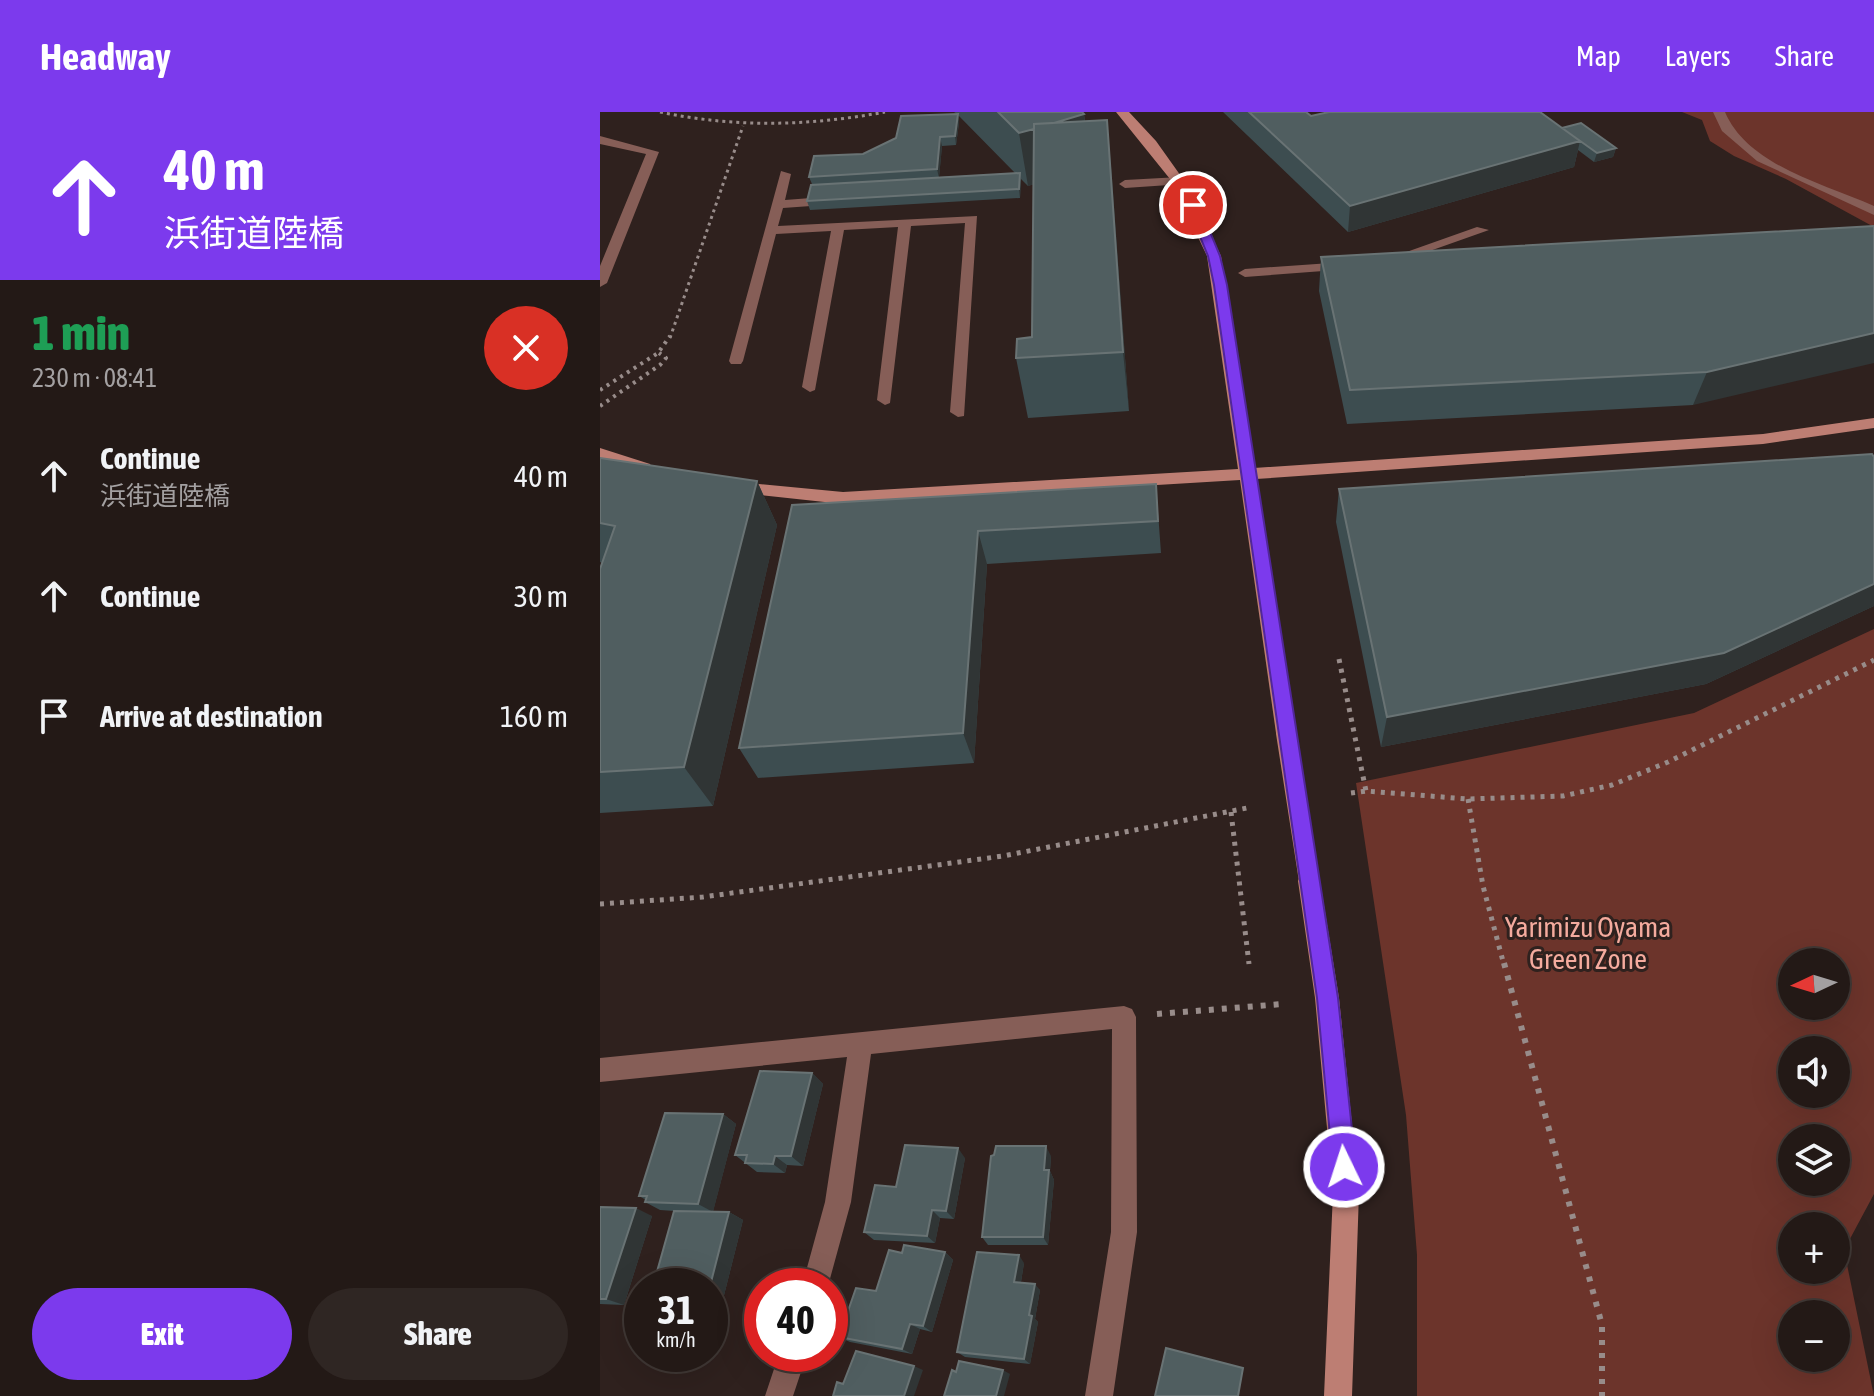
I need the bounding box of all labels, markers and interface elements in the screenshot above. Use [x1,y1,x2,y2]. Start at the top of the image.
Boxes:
text: Headway [40,35,171,78]
text: Map [1576,40,1621,72]
text: Layers [1665,40,1731,72]
text: Share [1775,40,1834,72]
text: 40 m [164,138,265,202]
icon: ahead [32,144,136,248]
pin [1159,171,1227,239]
icon: arrive [1171,183,1215,227]
text: 浜街道陸橋 [164,212,344,254]
text: 1 min [32,305,130,360]
button: close [484,306,568,390]
text: 230 m · 08:41 [32,363,157,393]
text: Continue [100,441,200,475]
icon: ahead [32,454,76,498]
text: 40 m [514,459,568,493]
text: 浜街道陸橋 [100,481,230,511]
icon: ahead [32,574,76,618]
text: Continue [100,579,200,613]
text: 30 m [514,579,568,613]
icon: arrive [32,694,76,738]
text: Arrive at destination [100,699,322,733]
text: 160 m [500,699,568,733]
park label: Yarimizu Oyama Green Zone [1505,911,1671,975]
north arrow [1778,948,1850,1020]
map controls [1778,948,1850,1372]
button: sound [1778,1036,1850,1108]
button: layers [1778,1124,1850,1196]
position arrow [1302,1125,1386,1209]
button: + [1778,1212,1850,1284]
speed limit sign: 40 [744,1268,848,1372]
text: 31 [657,1287,695,1332]
button: Exit [32,1288,292,1380]
button: Share [308,1288,568,1380]
button: − [1778,1300,1850,1372]
text: km/h [656,1328,696,1351]

